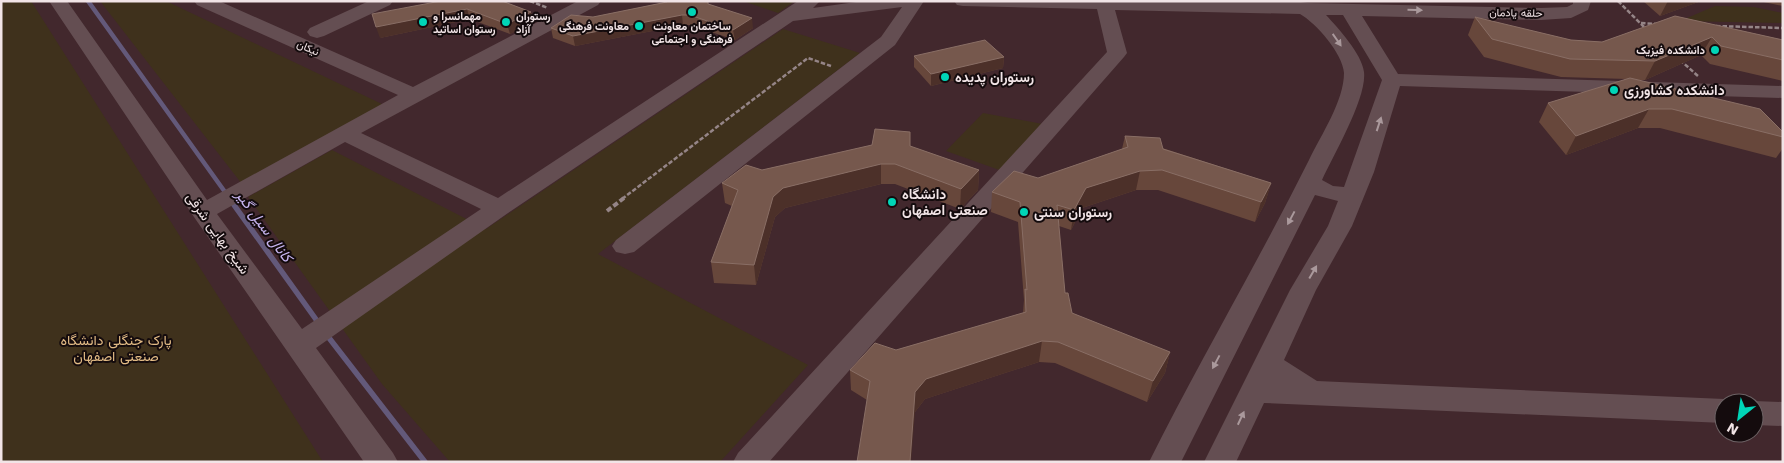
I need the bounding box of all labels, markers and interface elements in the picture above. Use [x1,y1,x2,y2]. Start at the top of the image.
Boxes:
marker: ساختمان معاونت فرهنگی و اجتماعی [686,6,698,18]
street label: حلقه یادمان [1489,6,1543,20]
one-way arrow [1407,7,1423,15]
place label: مهمانسرا و رستوان اساتید [433,10,496,36]
place label: رستوران آزاد [516,10,551,36]
marker: مهمانسرا و رستوان اساتید [417,16,429,28]
marker: رستوران آزاد [500,16,512,28]
place label: معاونت فرهنگی [559,20,629,33]
marker: معاونت فرهنگی [633,20,645,32]
place label: ساختمان معاونت فرهنگی و اجتماعی [651,20,733,46]
one-way arrow [1332,33,1342,46]
street label: نیکان [295,37,321,59]
place label: دانشکده فیزیک [1636,44,1706,57]
marker: دانشکده فیزیک [1709,44,1721,56]
place label: رستوران پدیده [955,69,1034,87]
marker: رستوران پدیده [939,71,951,83]
place label: دانشکده کشاورزی [1624,82,1725,99]
marker: دانشکده کشاورزی [1608,84,1620,96]
one-way arrow [1375,117,1383,132]
water label: کانال سیل گیر [231,186,298,267]
place label: دانشگاه صنعتی اصفهان [902,186,988,219]
street label: شیخ بهایی شرقی [181,189,253,279]
marker: دانشگاه صنعتی اصفهان [886,196,898,208]
place label: رستوران سنتی [1034,204,1112,221]
marker: رستوران سنتی [1018,206,1030,218]
one-way arrow [1287,211,1295,225]
one-way arrow [1309,265,1317,280]
park label: پارک جنگلی دانشگاه صنعتی اصفهان [60,332,172,365]
one-way arrow [1212,355,1220,369]
north arrow [1714,393,1764,443]
one-way arrow [1237,411,1245,425]
text: N [1724,420,1741,439]

